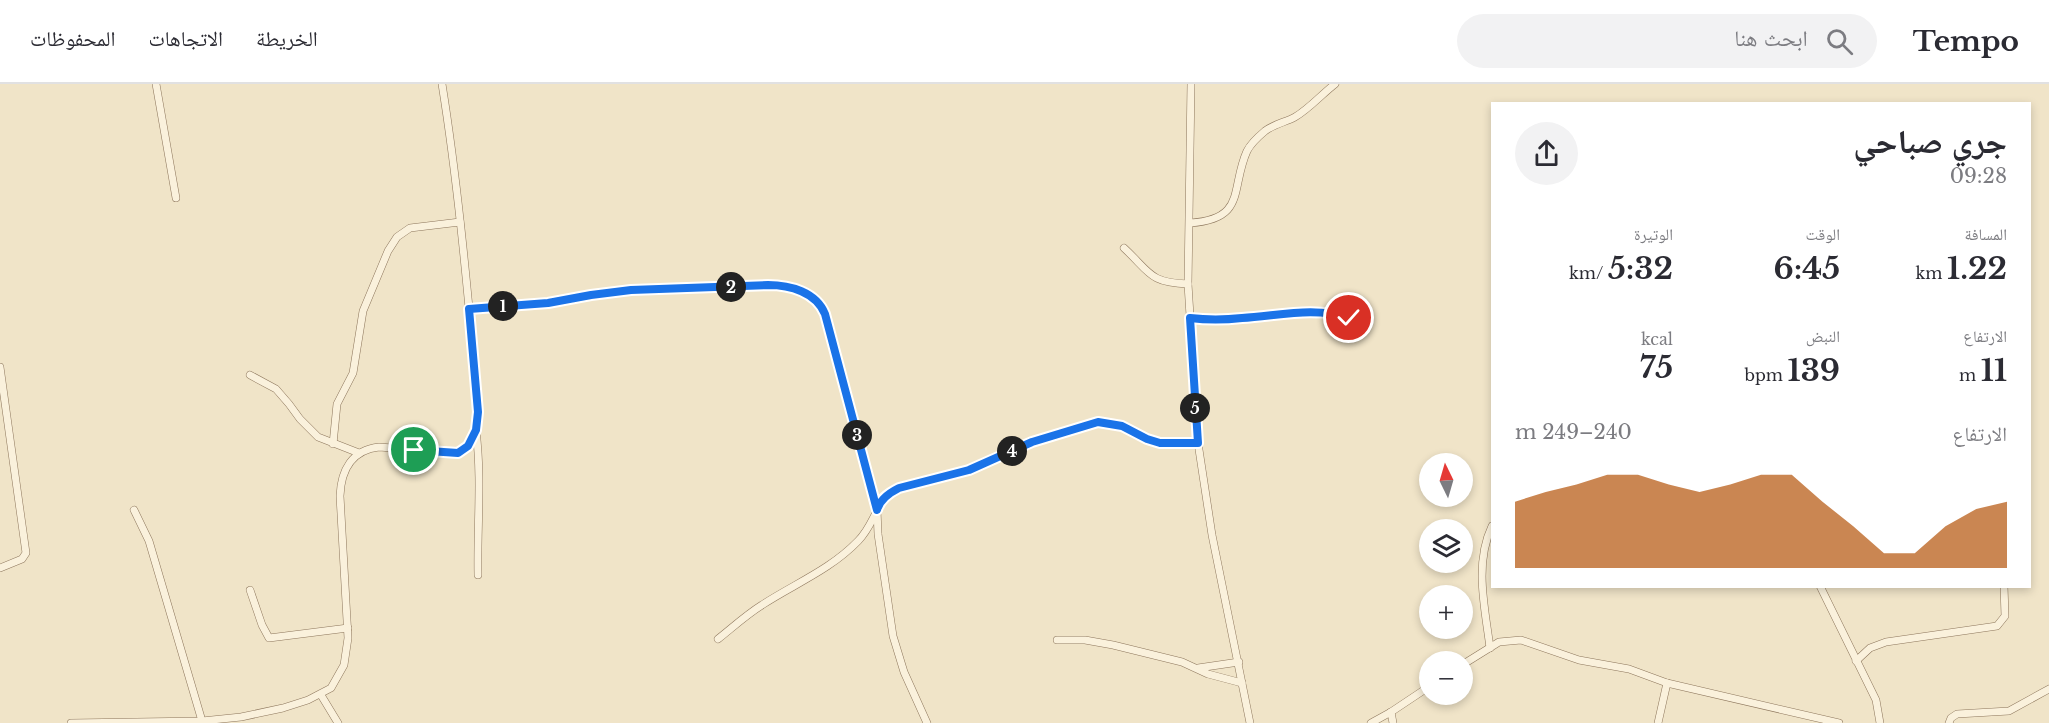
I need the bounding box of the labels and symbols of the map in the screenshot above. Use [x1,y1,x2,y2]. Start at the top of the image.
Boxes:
pin: 2 [716,272,746,302]
pin: 1 [488,291,518,321]
pin [1323,292,1374,343]
pin: 5 [1180,393,1210,423]
pin: 3 [842,420,872,450]
pin [388,424,439,475]
pin: 4 [997,436,1027,466]
north arrow [1419,453,1473,507]

